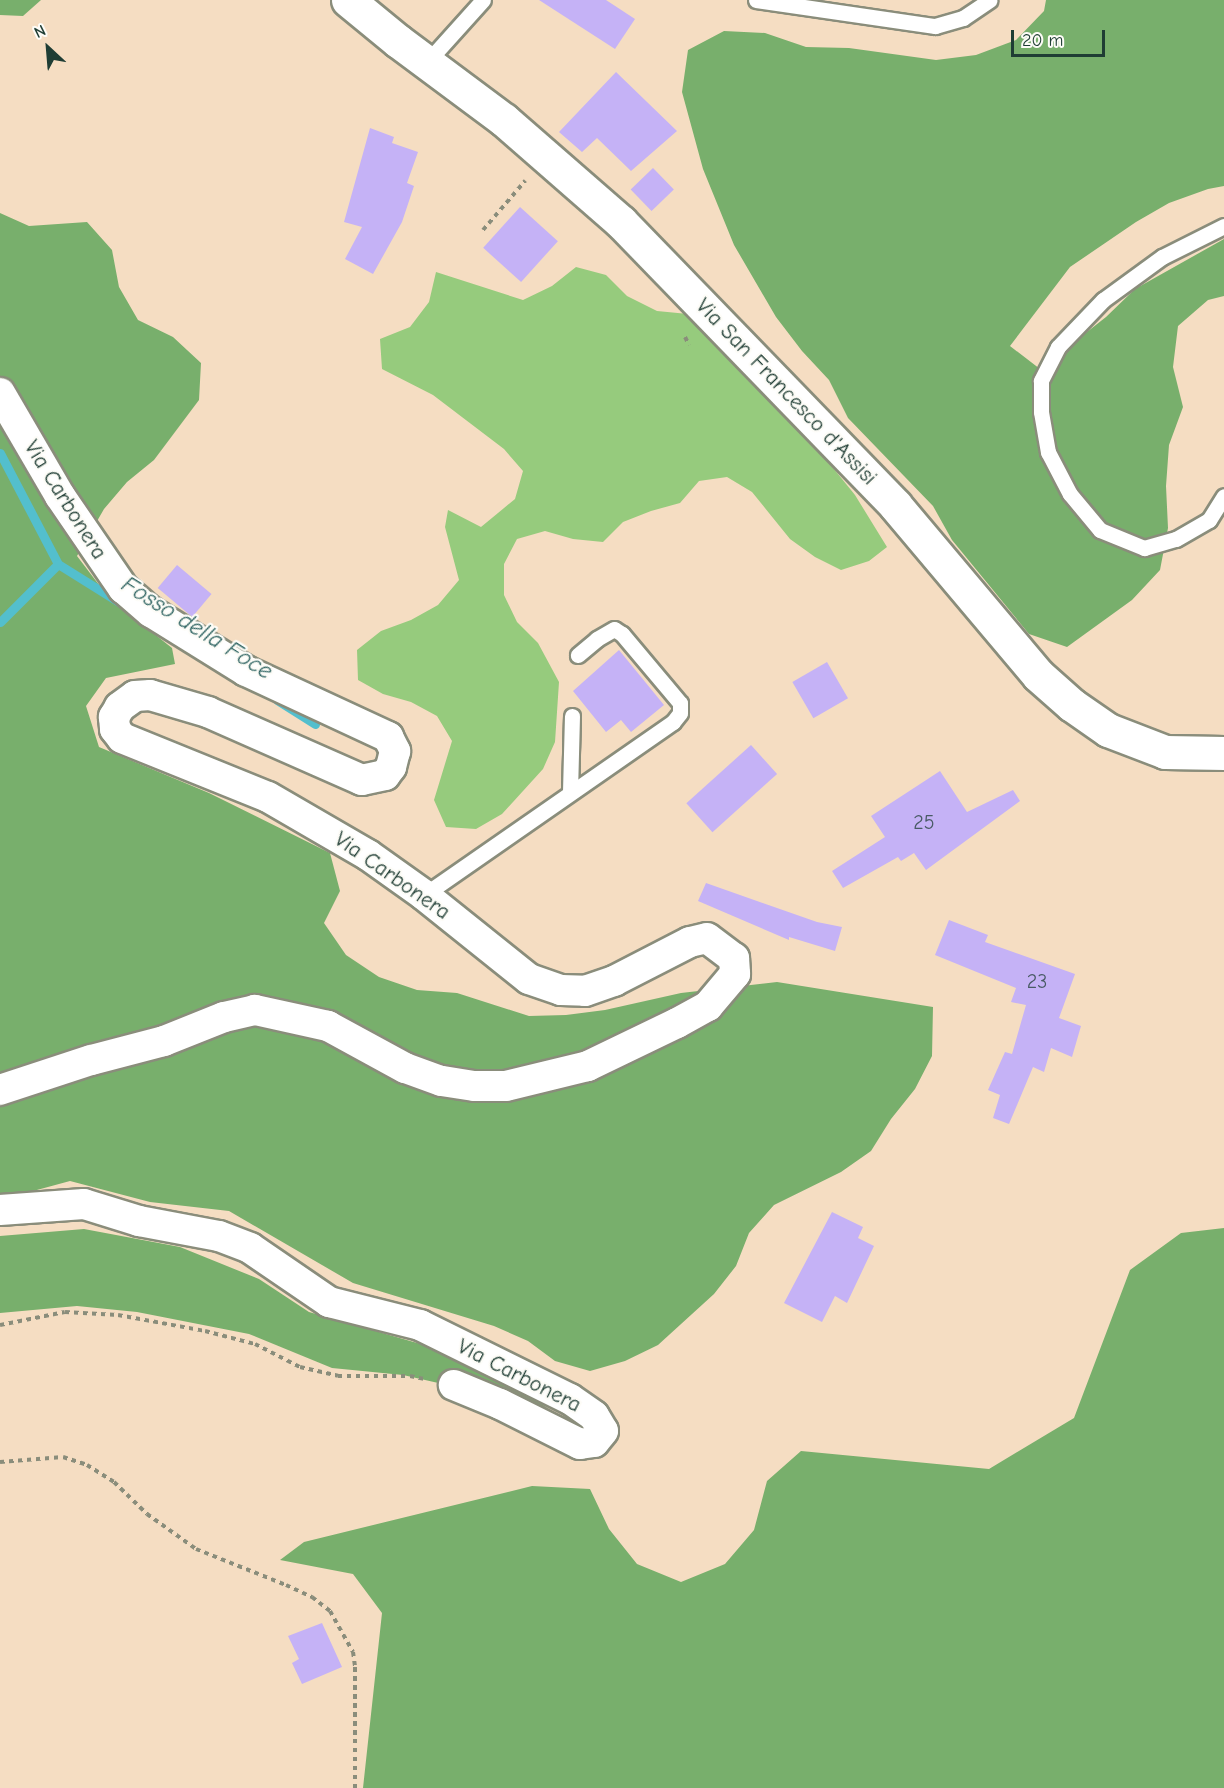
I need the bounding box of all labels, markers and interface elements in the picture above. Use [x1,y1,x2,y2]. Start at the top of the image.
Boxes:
north arrow [18,18,78,78]
scale bar [1014,18,1108,56]
text: N [31,21,49,42]
text: 20 m [1022,30,1063,51]
street label: Via San Francesco d'Assisi [690,293,882,491]
street label: Via Carbonera [18,436,112,564]
water label: Fosso della Foce [116,570,278,686]
house number: 25 [913,810,935,834]
street label: Via Carbonera [329,826,455,926]
house number: 23 [1027,969,1047,993]
street label: Via Carbonera [453,1334,585,1418]

